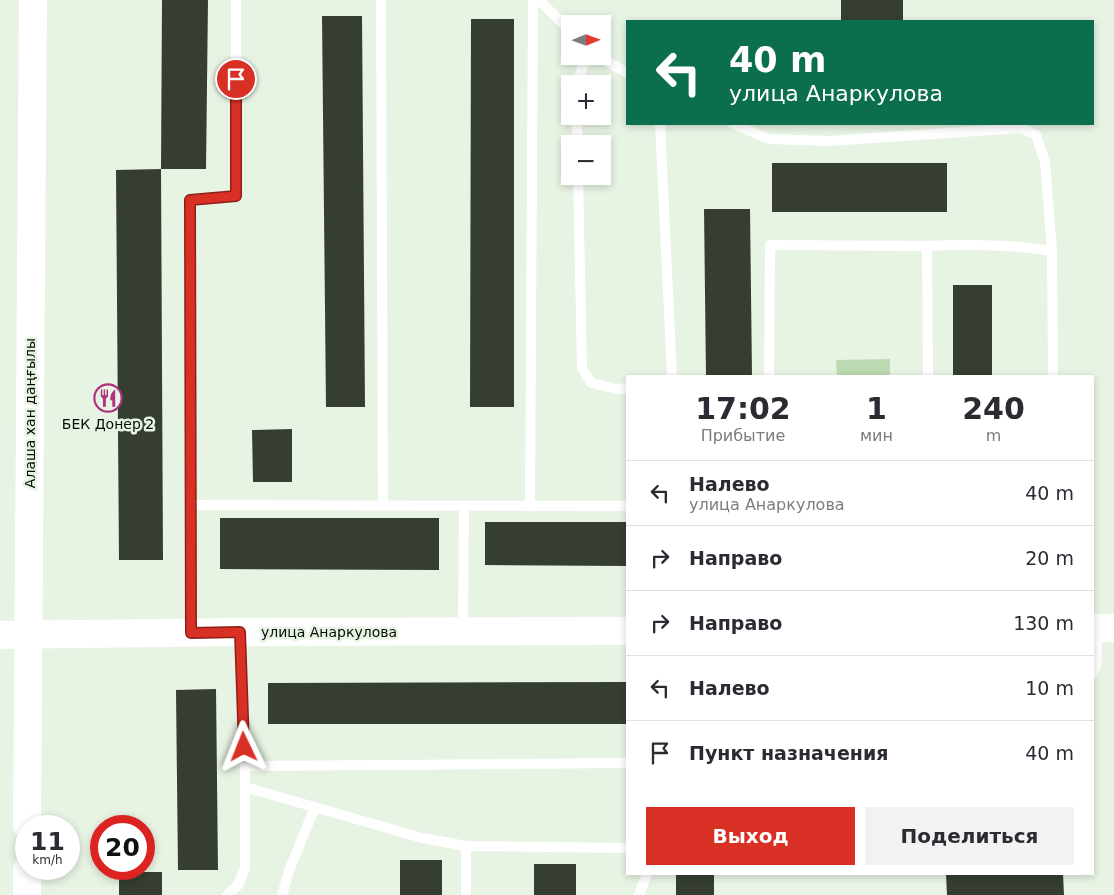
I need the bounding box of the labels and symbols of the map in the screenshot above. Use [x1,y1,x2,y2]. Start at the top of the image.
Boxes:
north arrow [561,15,611,65]
pin [215,58,257,100]
street label: Алаша хан даңғылы [22,338,38,488]
restaurant icon: БЕК Донер 2 [93,383,123,413]
place label: БЕК Донер 2 [62,416,154,432]
street label: улица Анаркулова [261,624,397,640]
position arrow [217,720,269,772]
speed limit sign: 20 [90,815,155,880]

